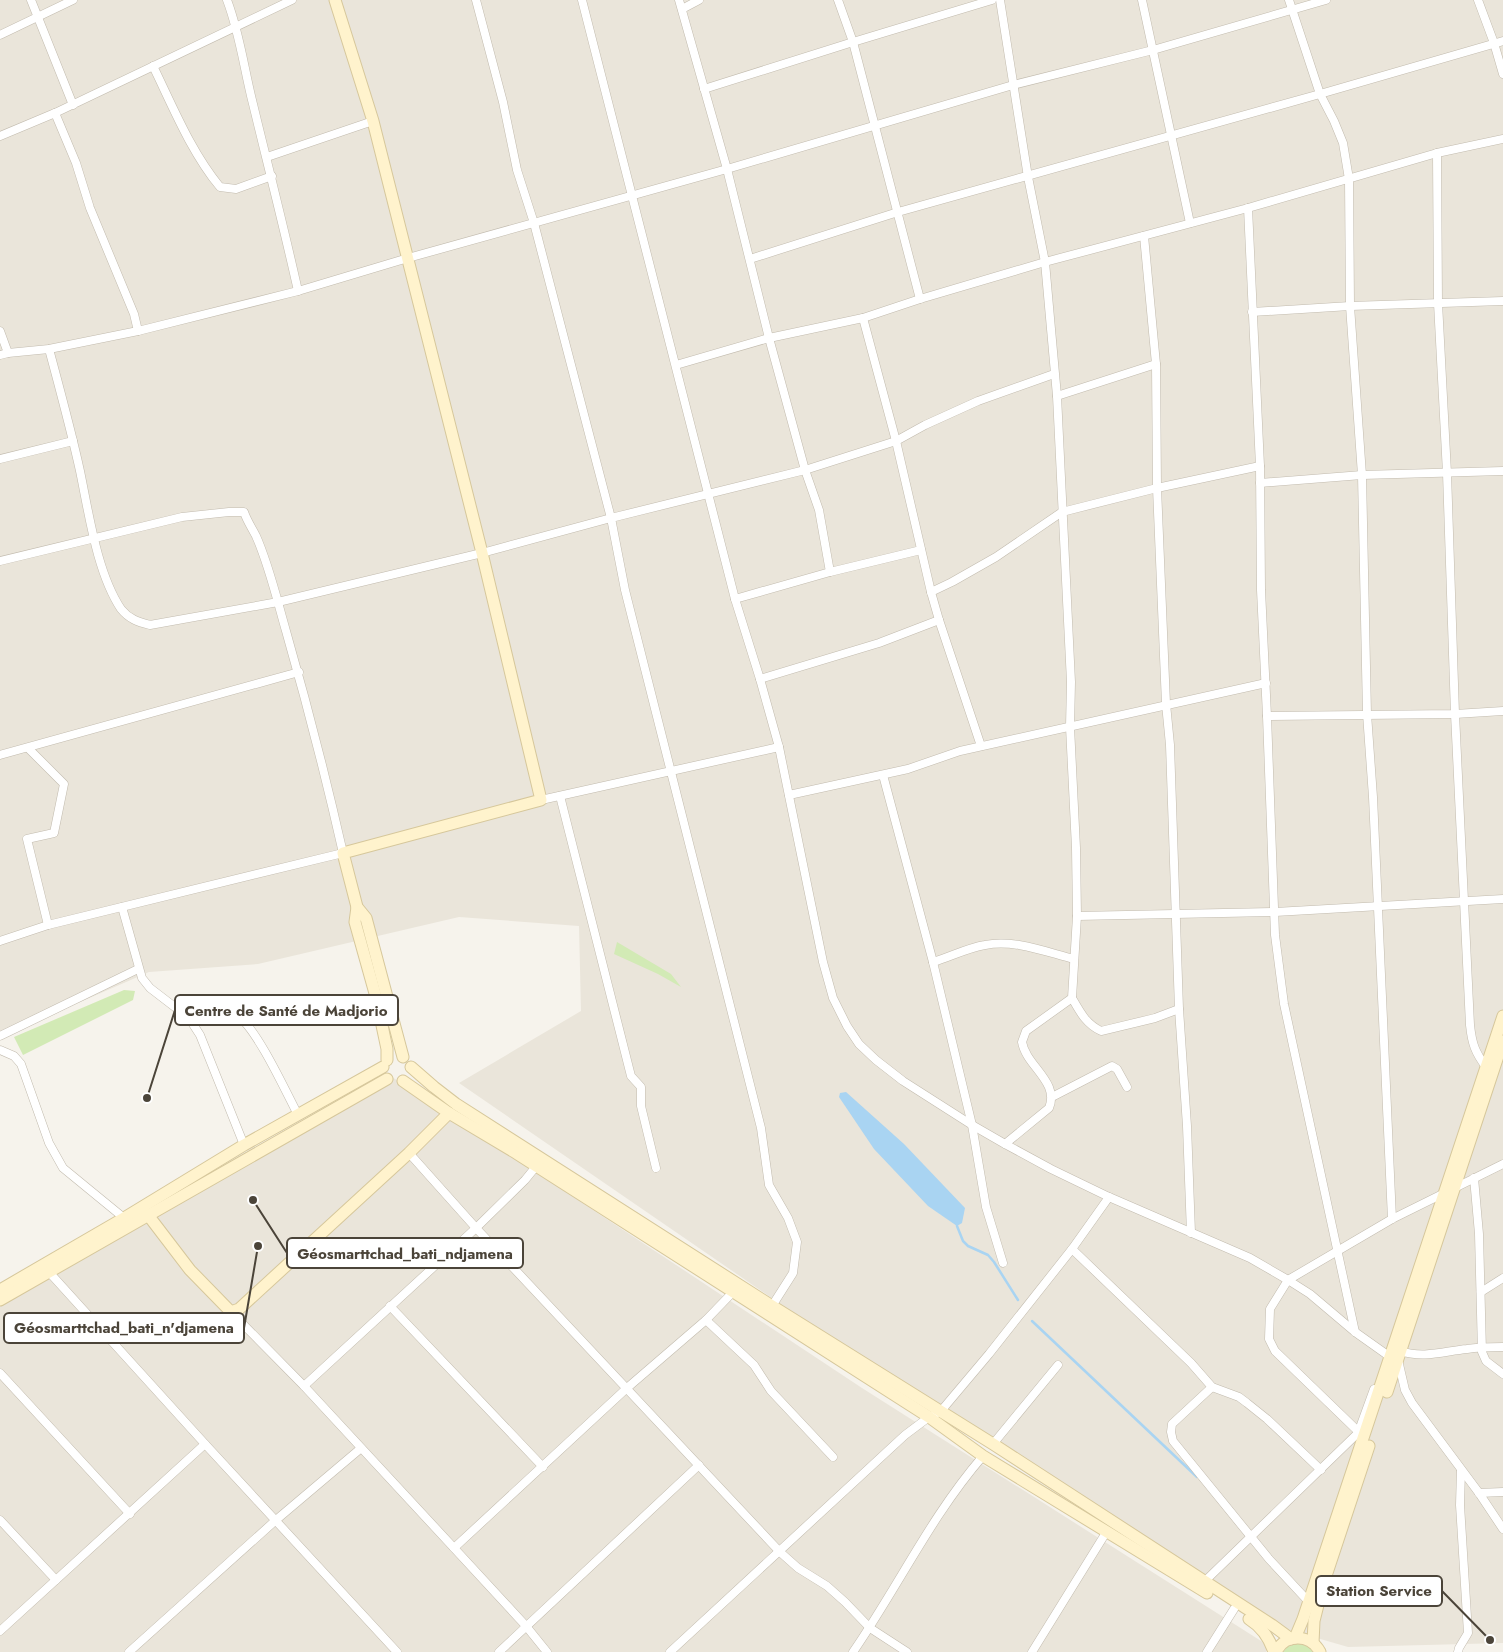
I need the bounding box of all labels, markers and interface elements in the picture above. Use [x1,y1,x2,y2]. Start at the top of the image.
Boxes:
callout: Centre de Santé de Madjorio [175,995,398,1025]
text: Centre de Santé de Madjorio [185,1000,388,1022]
callout: Géosmarttchad_bati_ndjamena [287,1238,523,1268]
text: Géosmarttchad_bati_ndjamena [297,1243,513,1265]
callout: Géosmarttchad_bati_n'djamena [4,1313,244,1343]
text: Géosmarttchad_bati_n'djamena [14,1317,234,1339]
callout: Station Service [1316,1576,1442,1606]
text: Station Service [1326,1580,1432,1602]

